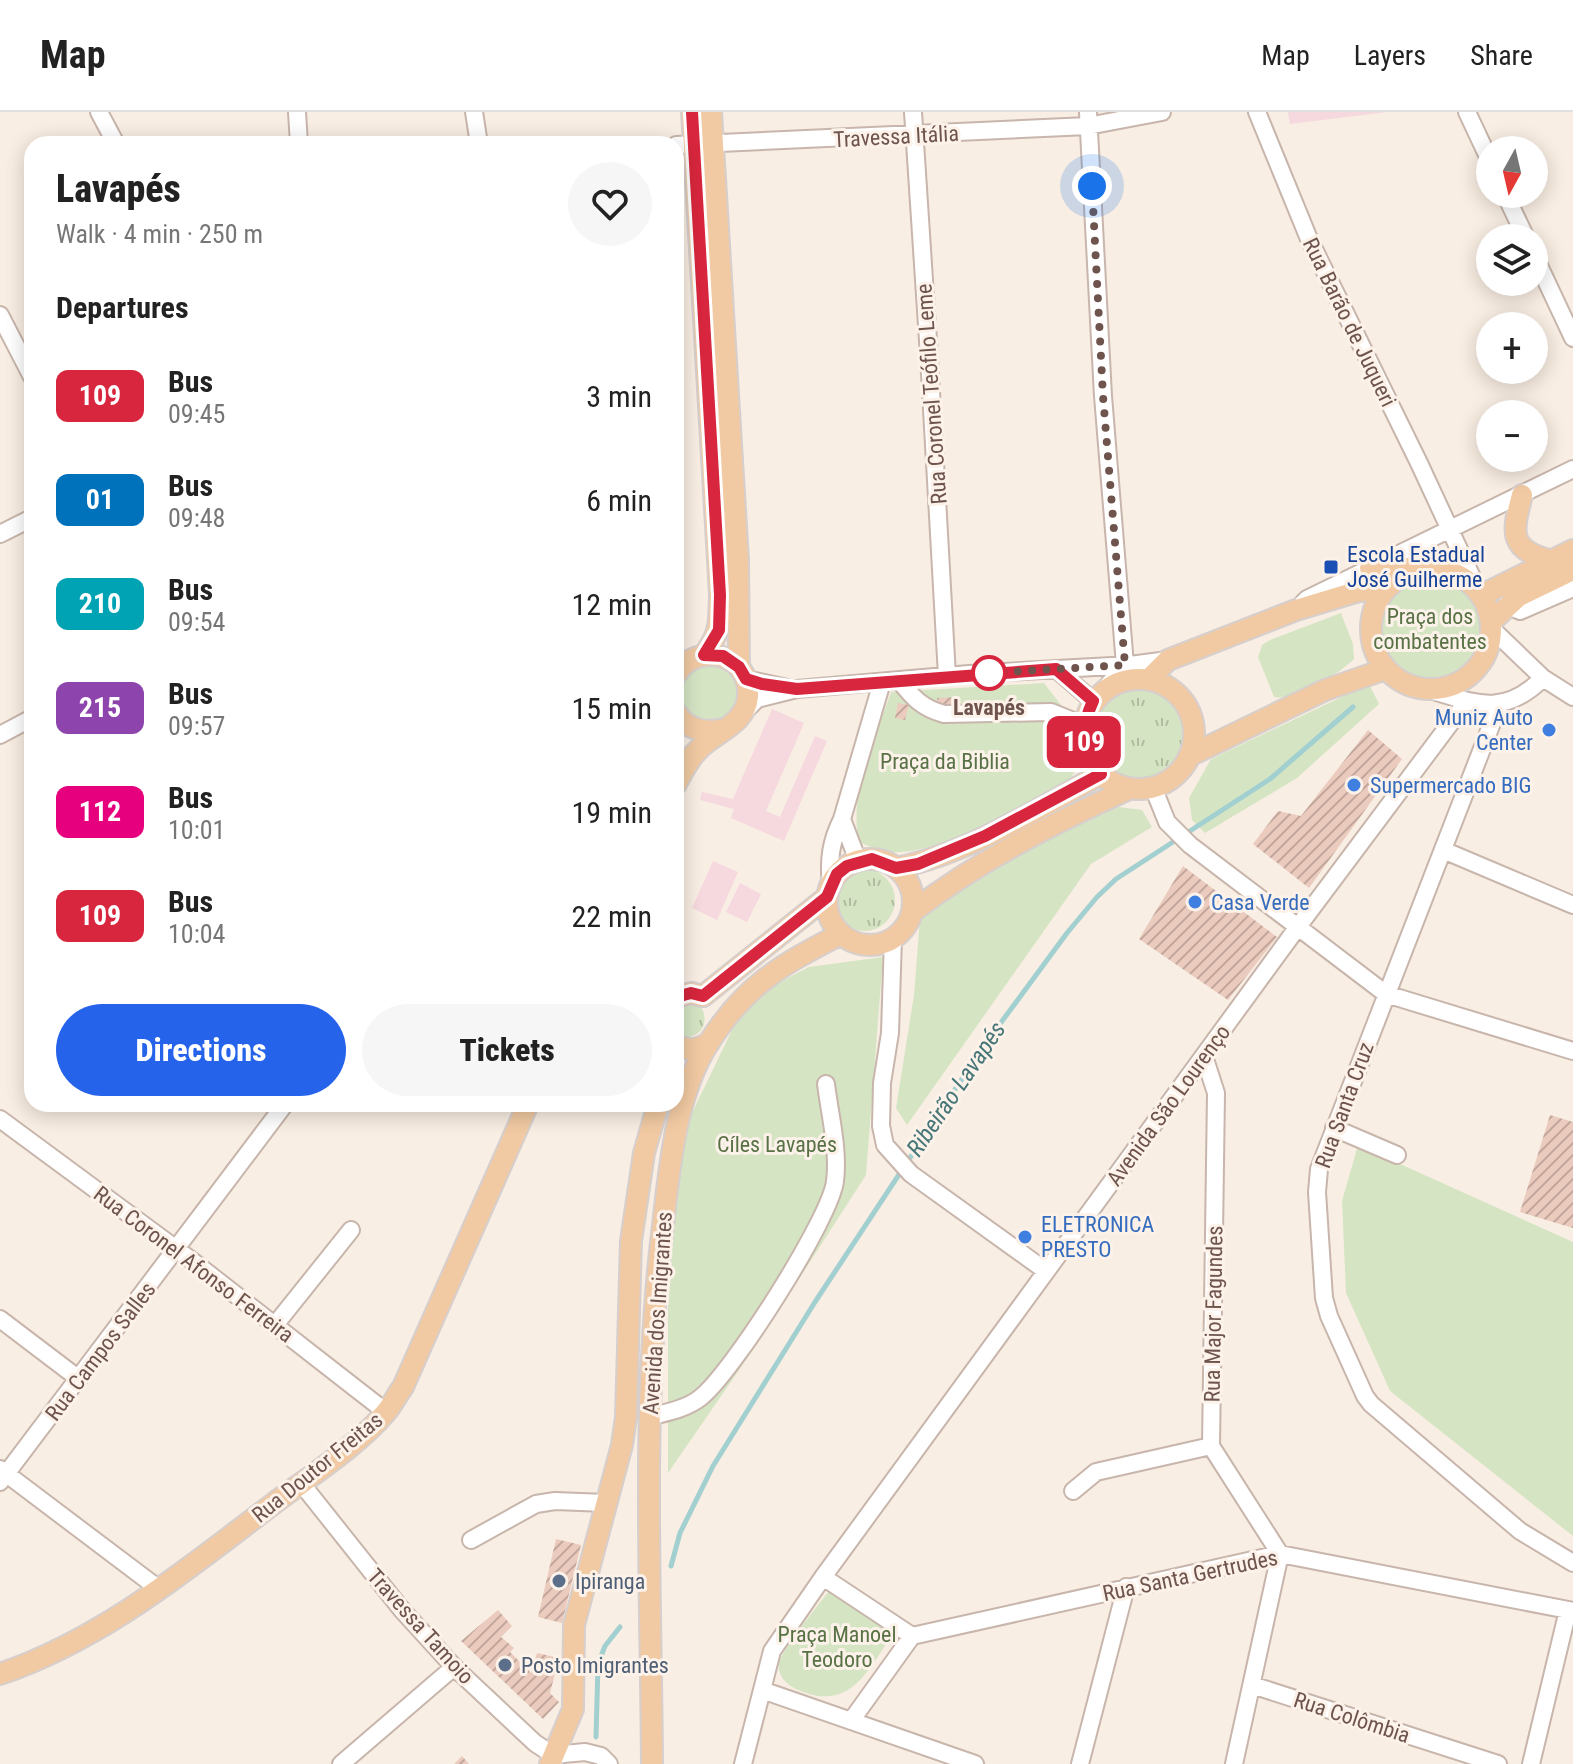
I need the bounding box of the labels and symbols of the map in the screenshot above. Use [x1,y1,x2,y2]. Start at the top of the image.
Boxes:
street label: Travessa Itália [833,121,959,152]
north arrow [1476,136,1548,208]
your location [1072,166,1112,206]
street label: Rua Barão de Juqueri [1298,234,1401,411]
street label: Rua Coronel Teófilo Leme [911,283,952,505]
place label: Escola Estadual José Guilherme [1347,542,1485,592]
marker: Escola Estadual José Guilherme [1322,558,1340,576]
park label: Praça dos combatentes [1373,604,1487,654]
marker: Lavapés [972,656,1006,690]
place label: Lavapés [953,695,1025,720]
place label: Muniz Auto Center [1435,705,1533,755]
line badge: 109 [1038,716,1130,768]
marker: Muniz Auto Center [1540,721,1558,739]
park label: Praça da Biblia [880,749,1010,774]
place label: Supermercado BIG [1370,773,1532,798]
marker: Supermercado BIG [1345,776,1363,794]
place label: Casa Verde [1211,890,1310,915]
marker: Casa Verde [1186,893,1204,911]
water label: Ribeirão Lavapés [901,1016,1011,1162]
street label: Avenida São Lourenço [1102,1020,1235,1191]
street label: Rua Santa Cruz [1310,1039,1379,1172]
park label: Cíles Lavapés [717,1132,837,1157]
street label: Rua Coronel Afonso Ferreira [89,1181,298,1348]
street label: Avenida dos Imigrantes [638,1211,677,1415]
place label: ELETRONICA PRESTO [1041,1212,1155,1262]
street label: Rua Major Fagundes [1199,1225,1228,1403]
marker: ELETRONICA PRESTO [1016,1228,1034,1246]
street label: Rua Campos Salles [40,1277,161,1425]
street label: Rua Doutor Freitas [247,1407,388,1528]
street label: Rua Santa Gertrudes [1100,1545,1280,1606]
street label: Travessa Tamoio [362,1564,479,1689]
place label: Ipiranga [575,1569,645,1594]
marker: Ipiranga [550,1572,568,1590]
park label: Praça Manoel Teodoro [778,1622,896,1672]
place label: Posto Imigrantes [521,1653,669,1678]
marker: Posto Imigrantes [496,1656,514,1674]
street label: Rua Colômbia [1291,1687,1413,1748]

